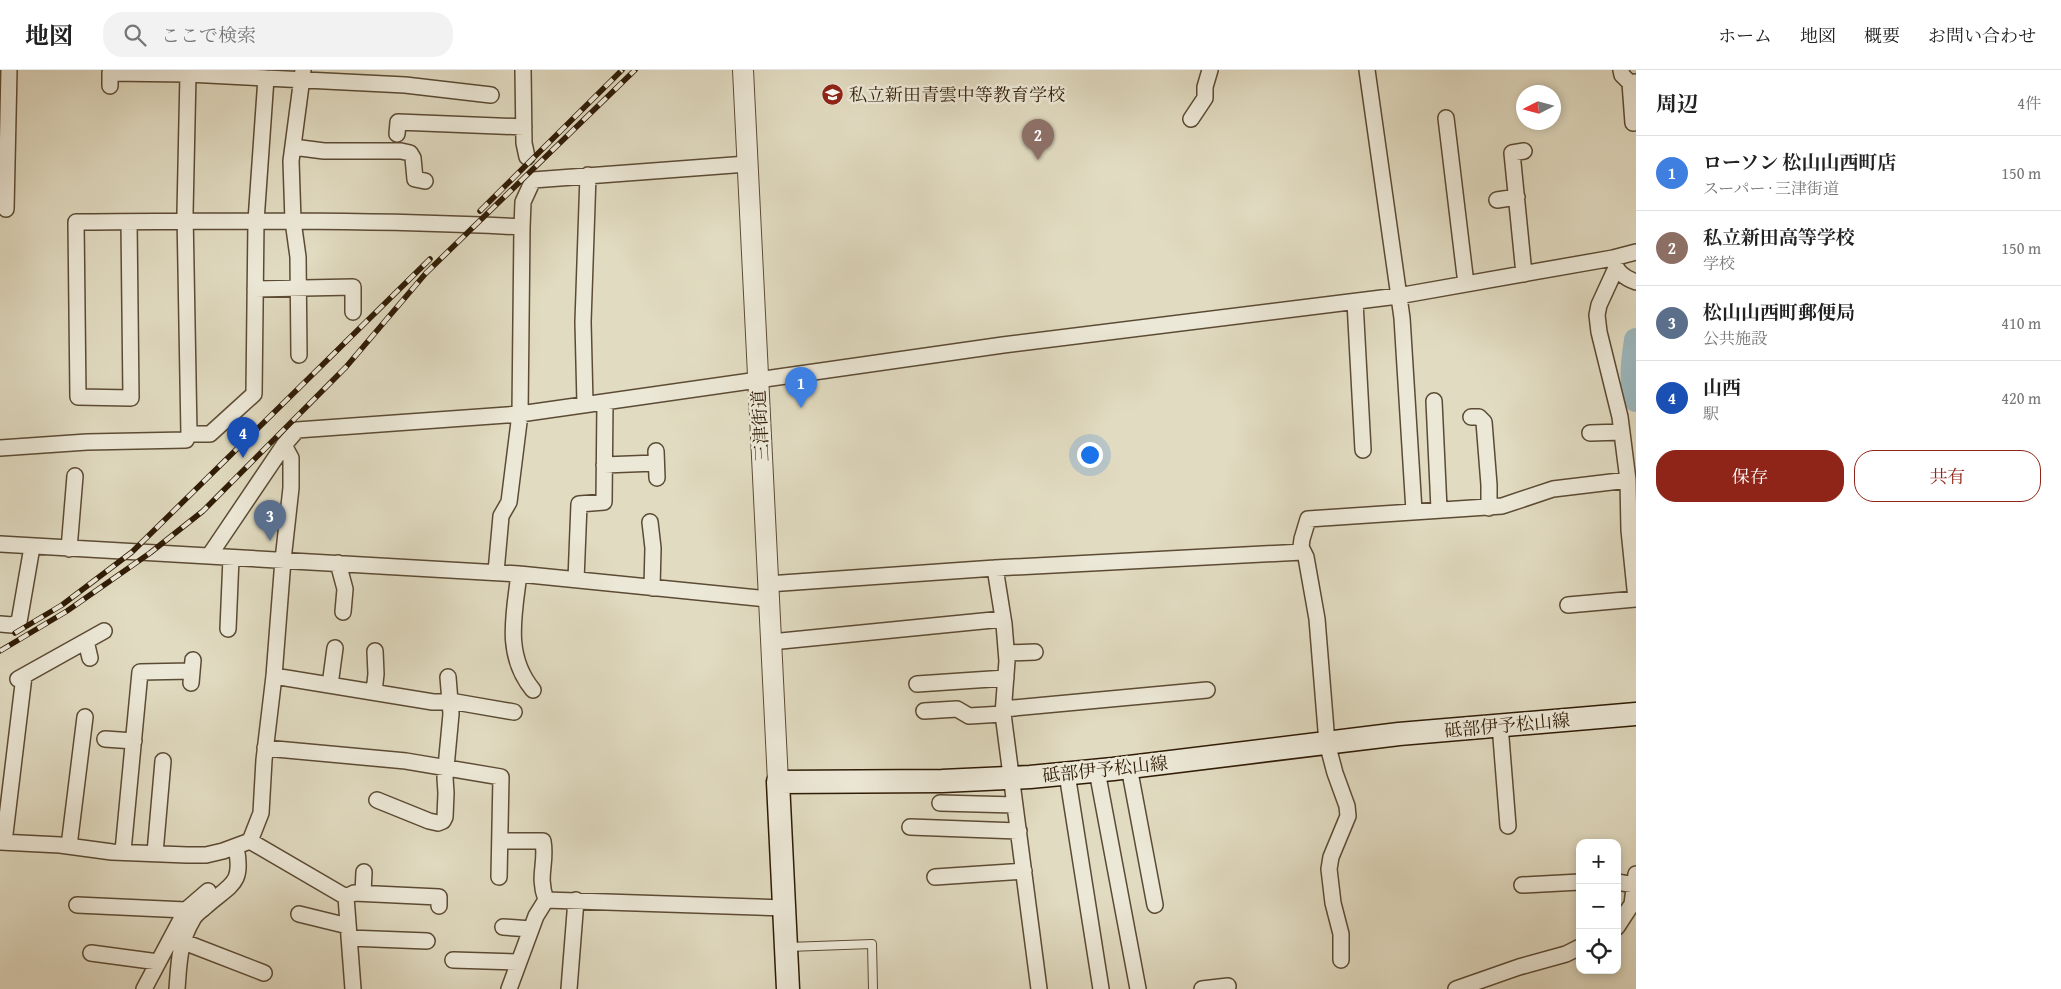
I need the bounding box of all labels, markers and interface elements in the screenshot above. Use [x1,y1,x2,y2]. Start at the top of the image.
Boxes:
search box [103,12,453,57]
text: 地図 [25,18,73,53]
icon: search [121,21,149,49]
text: ここで検索 [161,21,256,49]
text: ホーム [1718,22,1772,49]
text: 地図 [1800,22,1836,49]
text: 概要 [1864,22,1900,49]
text: お問い合わせ [1928,22,2036,49]
place label: 私立新田青雲中等教育学校 [849,81,1065,108]
school or university icon: 私立新田青雲中等教育学校 [821,82,845,106]
north arrow [1516,85,1561,130]
text: 周辺 [1656,88,1698,119]
text: 4件 [2017,91,2041,115]
pin: 2 [1022,119,1054,160]
text: ローソン 松山山西町店 [1703,148,1896,176]
text: 1 [1668,161,1676,185]
text: 150 m [2001,161,2041,185]
text: スーパー · 三津街道 [1703,176,1839,200]
text: 私立新田高等学校 [1703,223,1855,251]
text: 2 [1668,236,1676,260]
text: 150 m [2001,236,2041,260]
text: 学校 [1703,251,1735,275]
text: 松山山西町郵便局 [1703,298,1855,326]
text: 3 [1668,311,1676,335]
text: 410 m [2001,311,2041,335]
text: 公共施設 [1703,326,1767,350]
pin: 1 [785,367,817,408]
text: 山西 [1703,373,1741,401]
text: 4 [1668,386,1676,410]
text: 420 m [2001,386,2041,410]
street label: 三津街道 [745,389,775,463]
text: 駅 [1703,401,1719,425]
pin: 4 [227,417,259,458]
your location [1077,442,1103,468]
button: 保存 [1656,450,1844,502]
button: 共有 [1854,450,2041,502]
pin: 3 [254,500,286,541]
street label: 砥部伊予松山線 [1443,706,1571,744]
street label: 砥部伊予松山線 [1041,749,1169,789]
map controls [1576,839,1621,974]
button: + [1576,839,1621,884]
button: − [1576,884,1621,929]
button: locate [1576,929,1621,974]

